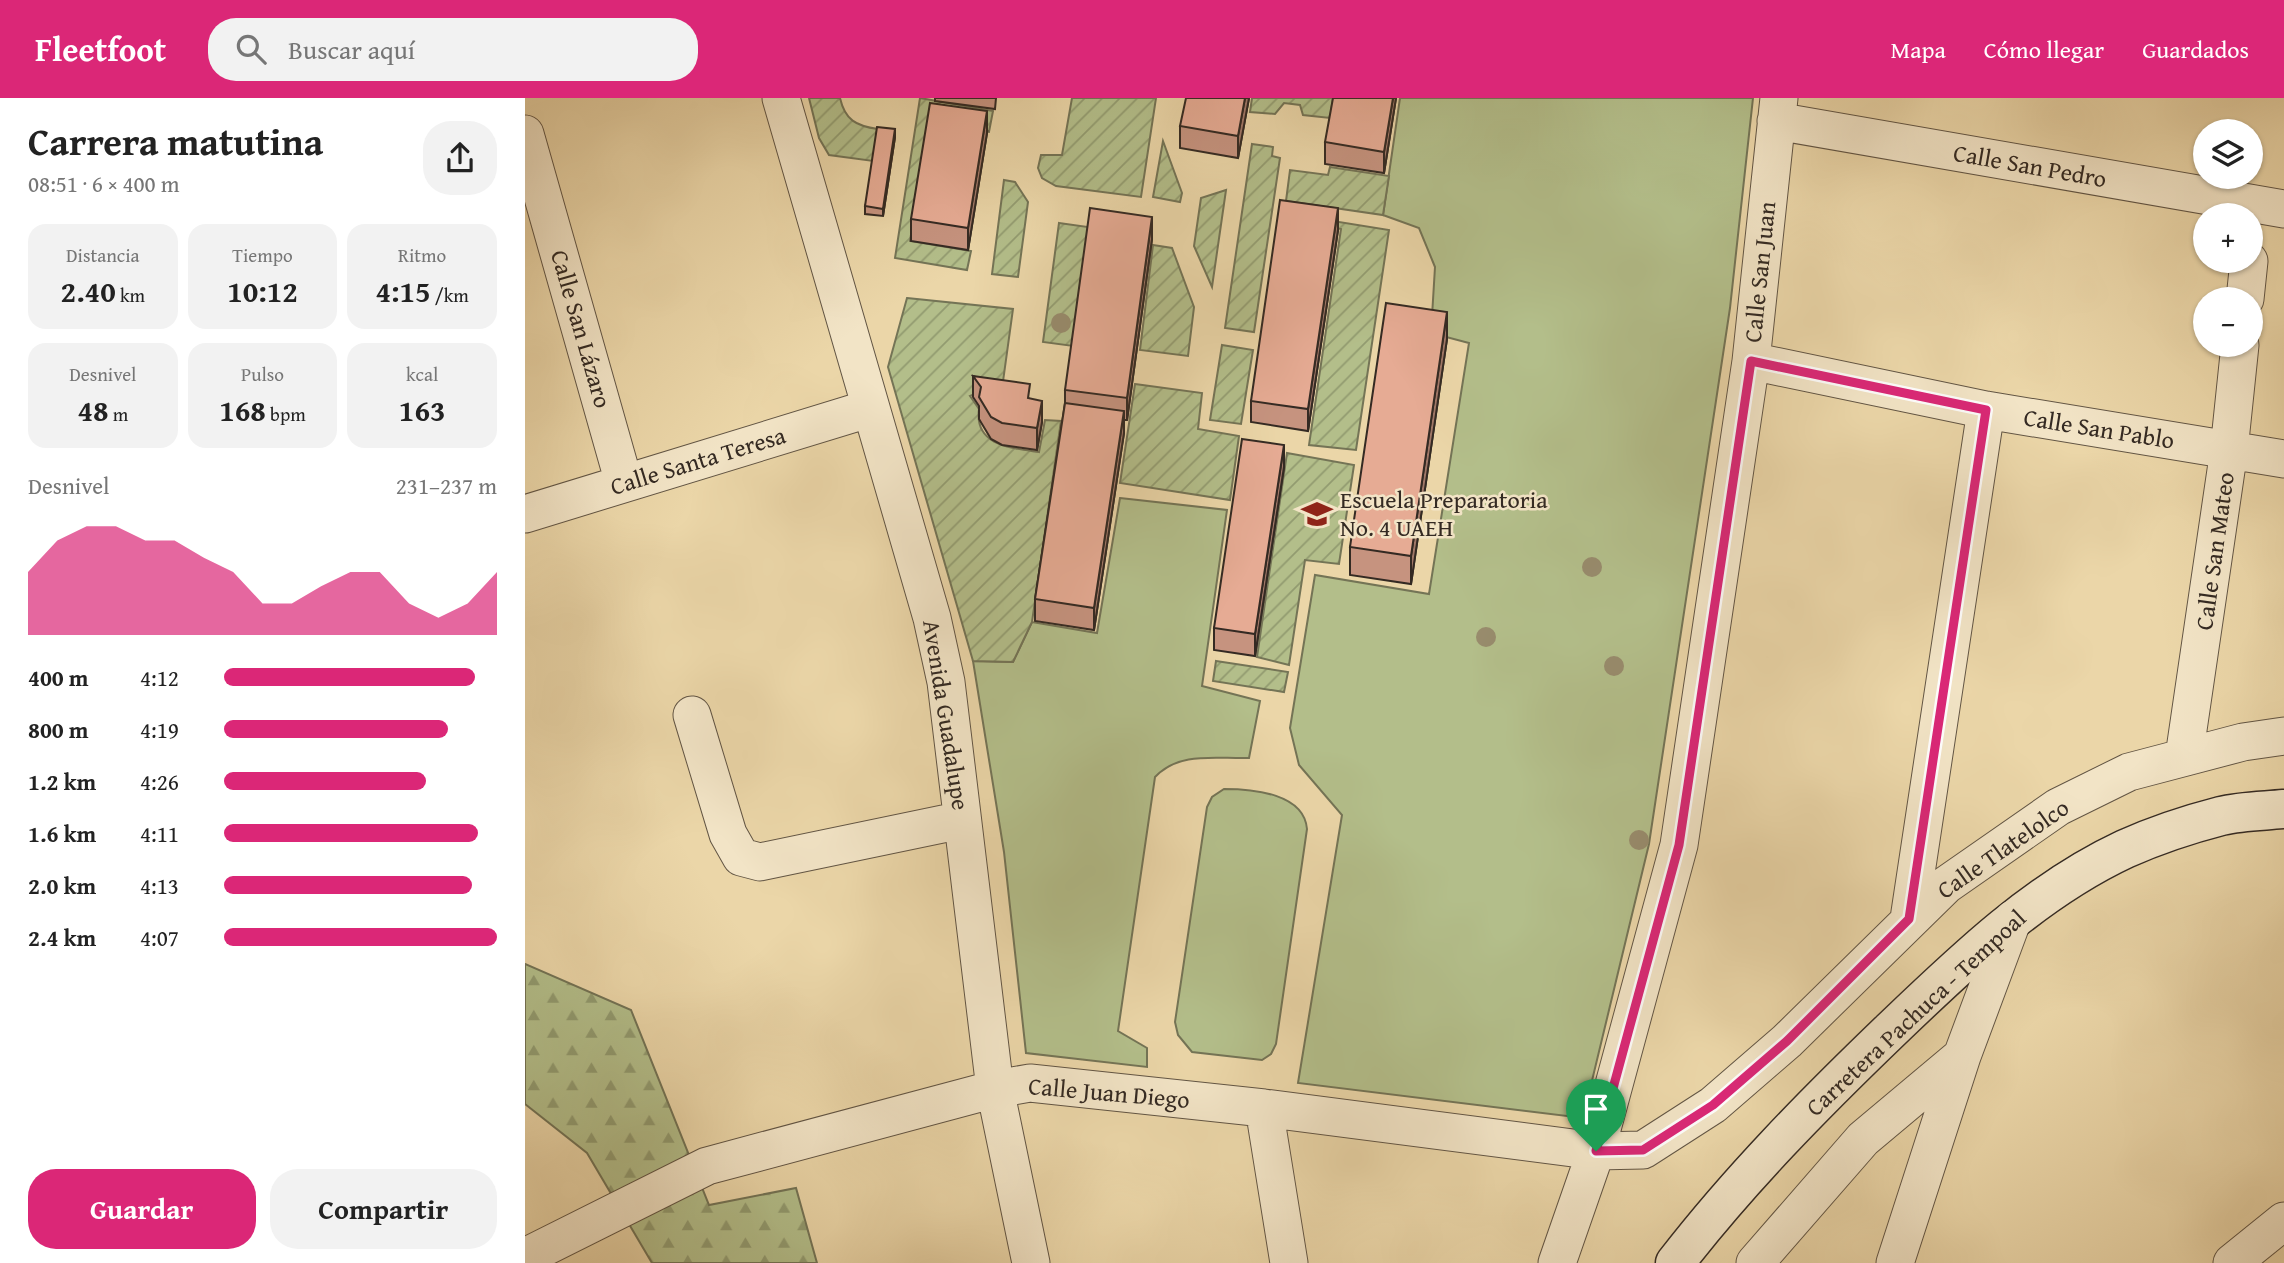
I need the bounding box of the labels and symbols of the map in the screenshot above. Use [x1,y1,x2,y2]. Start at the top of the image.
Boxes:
street label: Calle San Pedro [1951,135,2109,196]
street label: Calle San Juan [1735,199,1784,344]
street label: Calle San Lázaro [542,246,621,412]
street label: Calle San Pablo [2021,399,2177,458]
street label: Calle Santa Teresa [606,417,790,504]
street label: Calle San Mateo [2186,470,2243,632]
place label: Escuela Preparatoria No. 4 UAEH [1340,482,1548,545]
school or university icon: Escuela Preparatoria No. 4 UAEH [1300,497,1334,531]
street label: Avenida Guadalupe [914,617,979,813]
street label: Calle Tlatelolco [1929,790,2076,907]
street label: Carretera Pachuca - Tempoal [1798,901,2034,1124]
street label: Calle Juan Diego [1027,1068,1191,1117]
pin [1566,1079,1626,1151]

